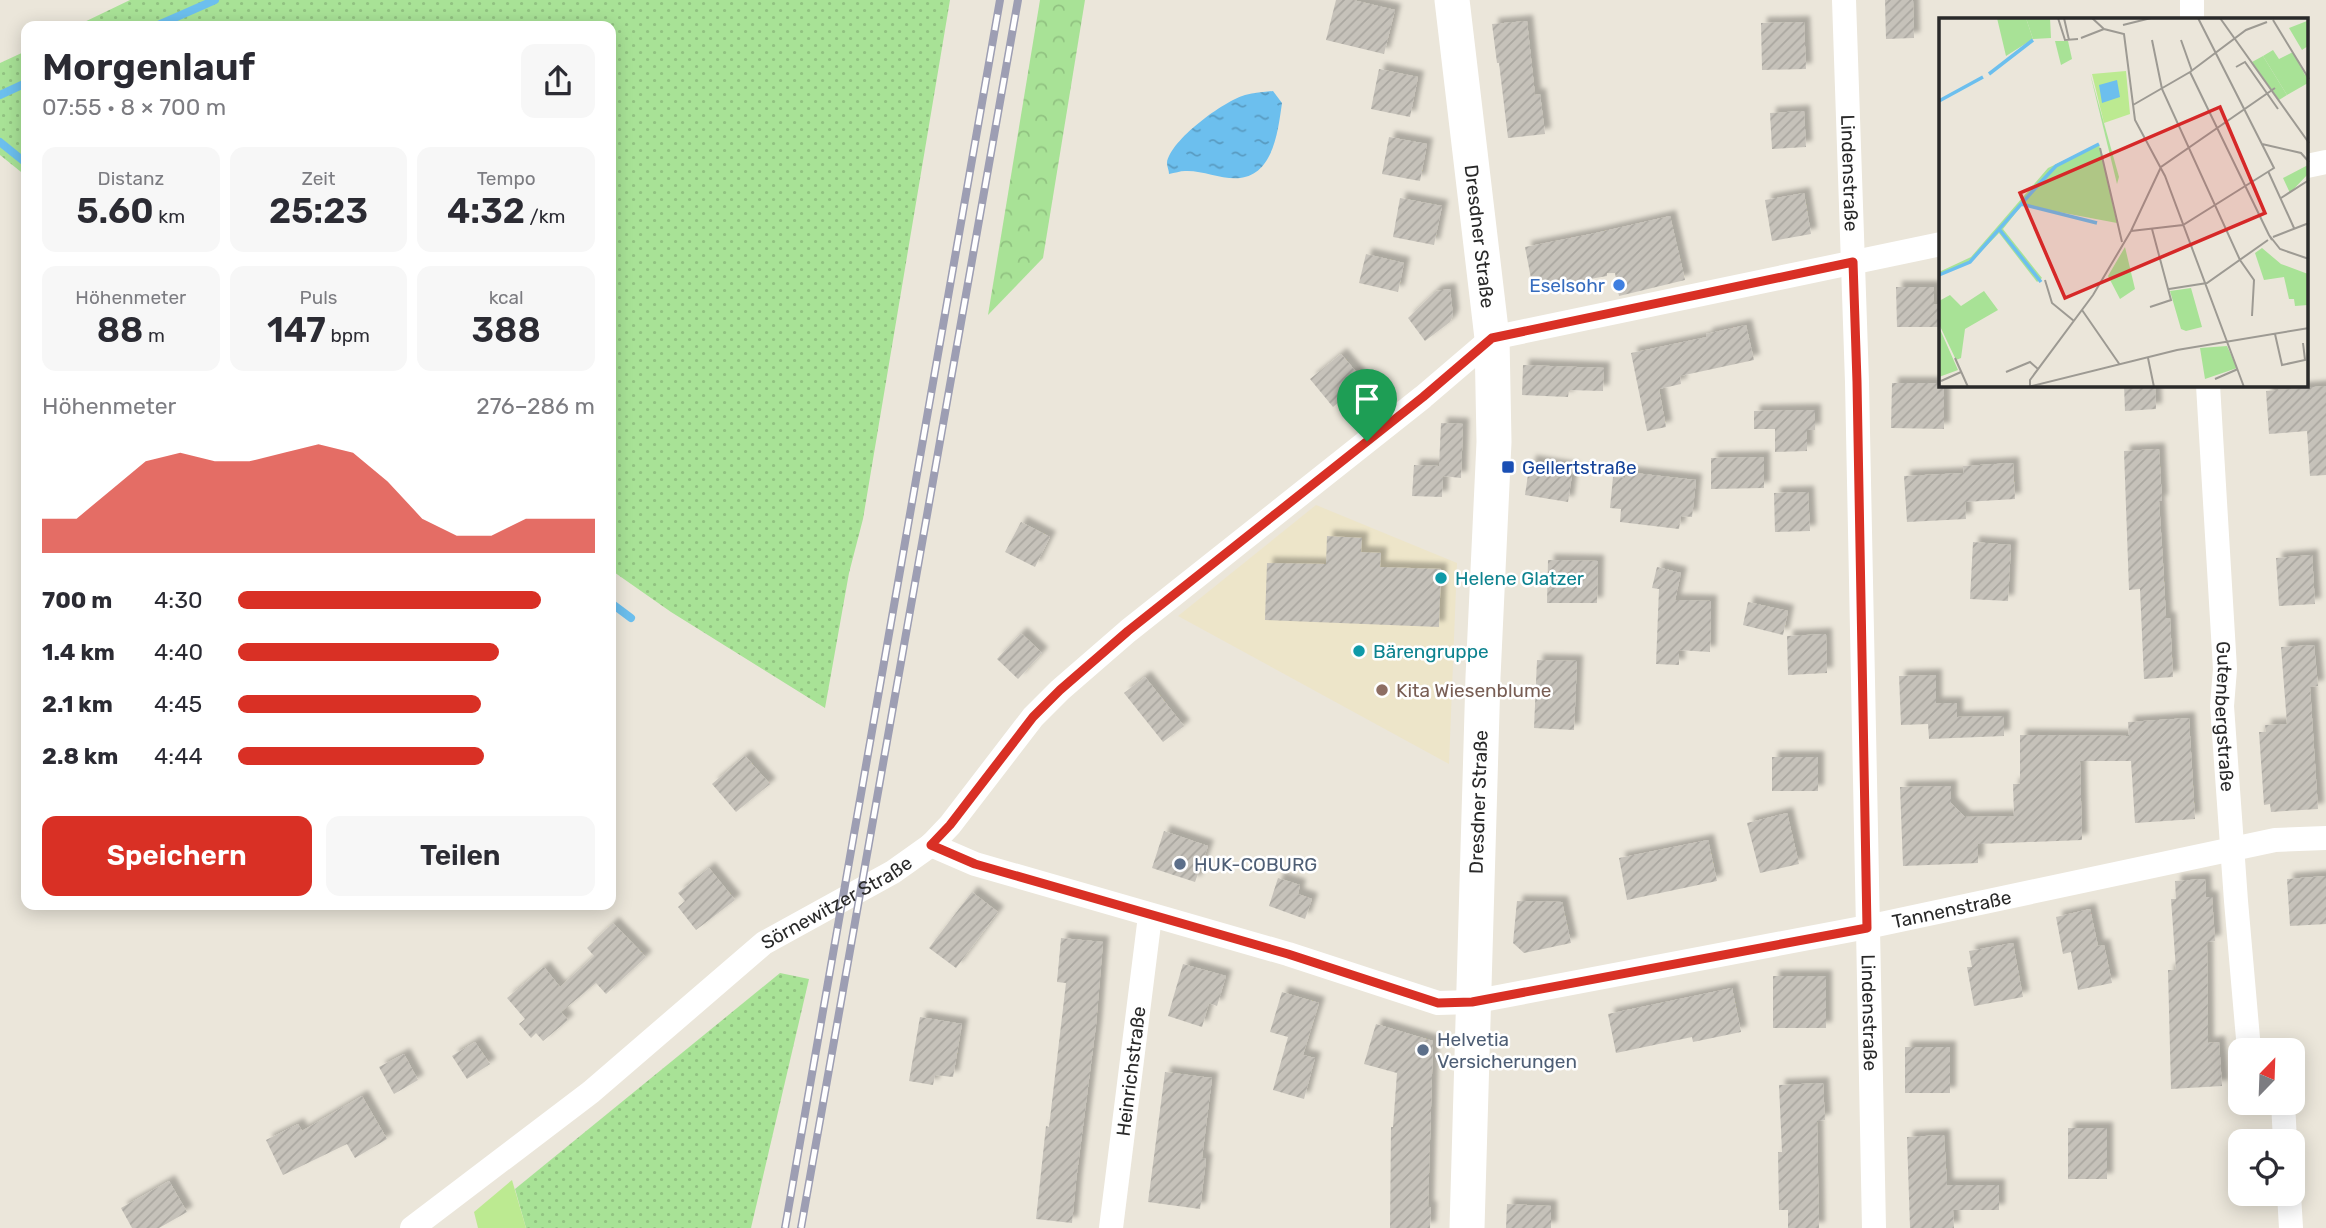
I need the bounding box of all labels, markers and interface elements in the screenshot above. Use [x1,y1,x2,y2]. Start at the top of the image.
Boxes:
inset map [1939,18,2308,387]
text: Morgenlauf [42,44,255,90]
button: share [521,44,595,118]
text: 07:55 · 8 × 700 m [42,93,226,121]
street label: Lindenstraße [1836,114,1863,232]
street label: Dresdner Straße [1460,164,1499,309]
text: Distanz [98,167,164,190]
text: Zeit [302,167,335,190]
text: Tempo [477,167,536,190]
text: 5.60 [77,190,154,232]
text: 25:23 [269,190,368,232]
text: 4:32 [447,190,525,232]
text: km [154,205,185,228]
text: /km [525,205,565,228]
place label: Eselsohr [1529,274,1606,297]
marker: Eselsohr [1611,277,1627,293]
text: Höhenmeter [75,286,186,309]
text: Puls [300,286,337,309]
text: kcal [489,286,524,309]
text: 88 [97,309,143,351]
text: 147 [267,309,326,351]
text: 388 [472,309,541,351]
text: m [143,324,165,347]
text: bpm [326,324,370,347]
pin [1337,369,1397,441]
icon: arrive [1348,380,1386,418]
text: Höhenmeter [42,392,176,420]
text: 276–286 m [476,392,595,420]
place label: Gellertstraße [1522,456,1637,479]
marker: Gellertstraße [1500,459,1516,475]
place label: Helene Glatzer [1455,567,1585,590]
marker: Helene Glatzer [1433,570,1449,586]
text: 700 m [42,586,112,614]
text: 4:30 [154,586,203,614]
text: 1.4 km [42,638,115,666]
text: 4:40 [154,638,203,666]
place label: Bärengruppe [1373,640,1489,663]
street label: Gutenbergstraße [2210,640,2239,792]
marker: Bärengruppe [1351,643,1367,659]
place label: Kita Wiesenblume [1396,679,1551,702]
marker: Kita Wiesenblume [1374,682,1390,698]
text: 2.1 km [42,690,113,718]
text: 4:45 [154,690,202,718]
street label: Dresdner Straße [1464,730,1493,874]
text: 2.8 km [42,742,118,770]
text: 4:44 [154,742,203,770]
button: Speichern [42,816,312,896]
button: Teilen [326,816,595,896]
street label: Sörnewitzer Straße [757,851,917,954]
place label: HUK-COBURG [1194,853,1317,876]
marker: HUK-COBURG [1172,856,1188,872]
street label: Tannenstraße [1890,886,2014,933]
street label: Lindenstraße [1857,954,1882,1071]
street label: Heinrichstraße [1112,1005,1151,1138]
place label: Helvetia Versicherungen [1437,1028,1577,1073]
north arrow [2228,1038,2305,1115]
map controls [2228,1038,2305,1206]
marker: Helvetia Versicherungen [1415,1042,1431,1058]
button: locate [2228,1129,2305,1206]

